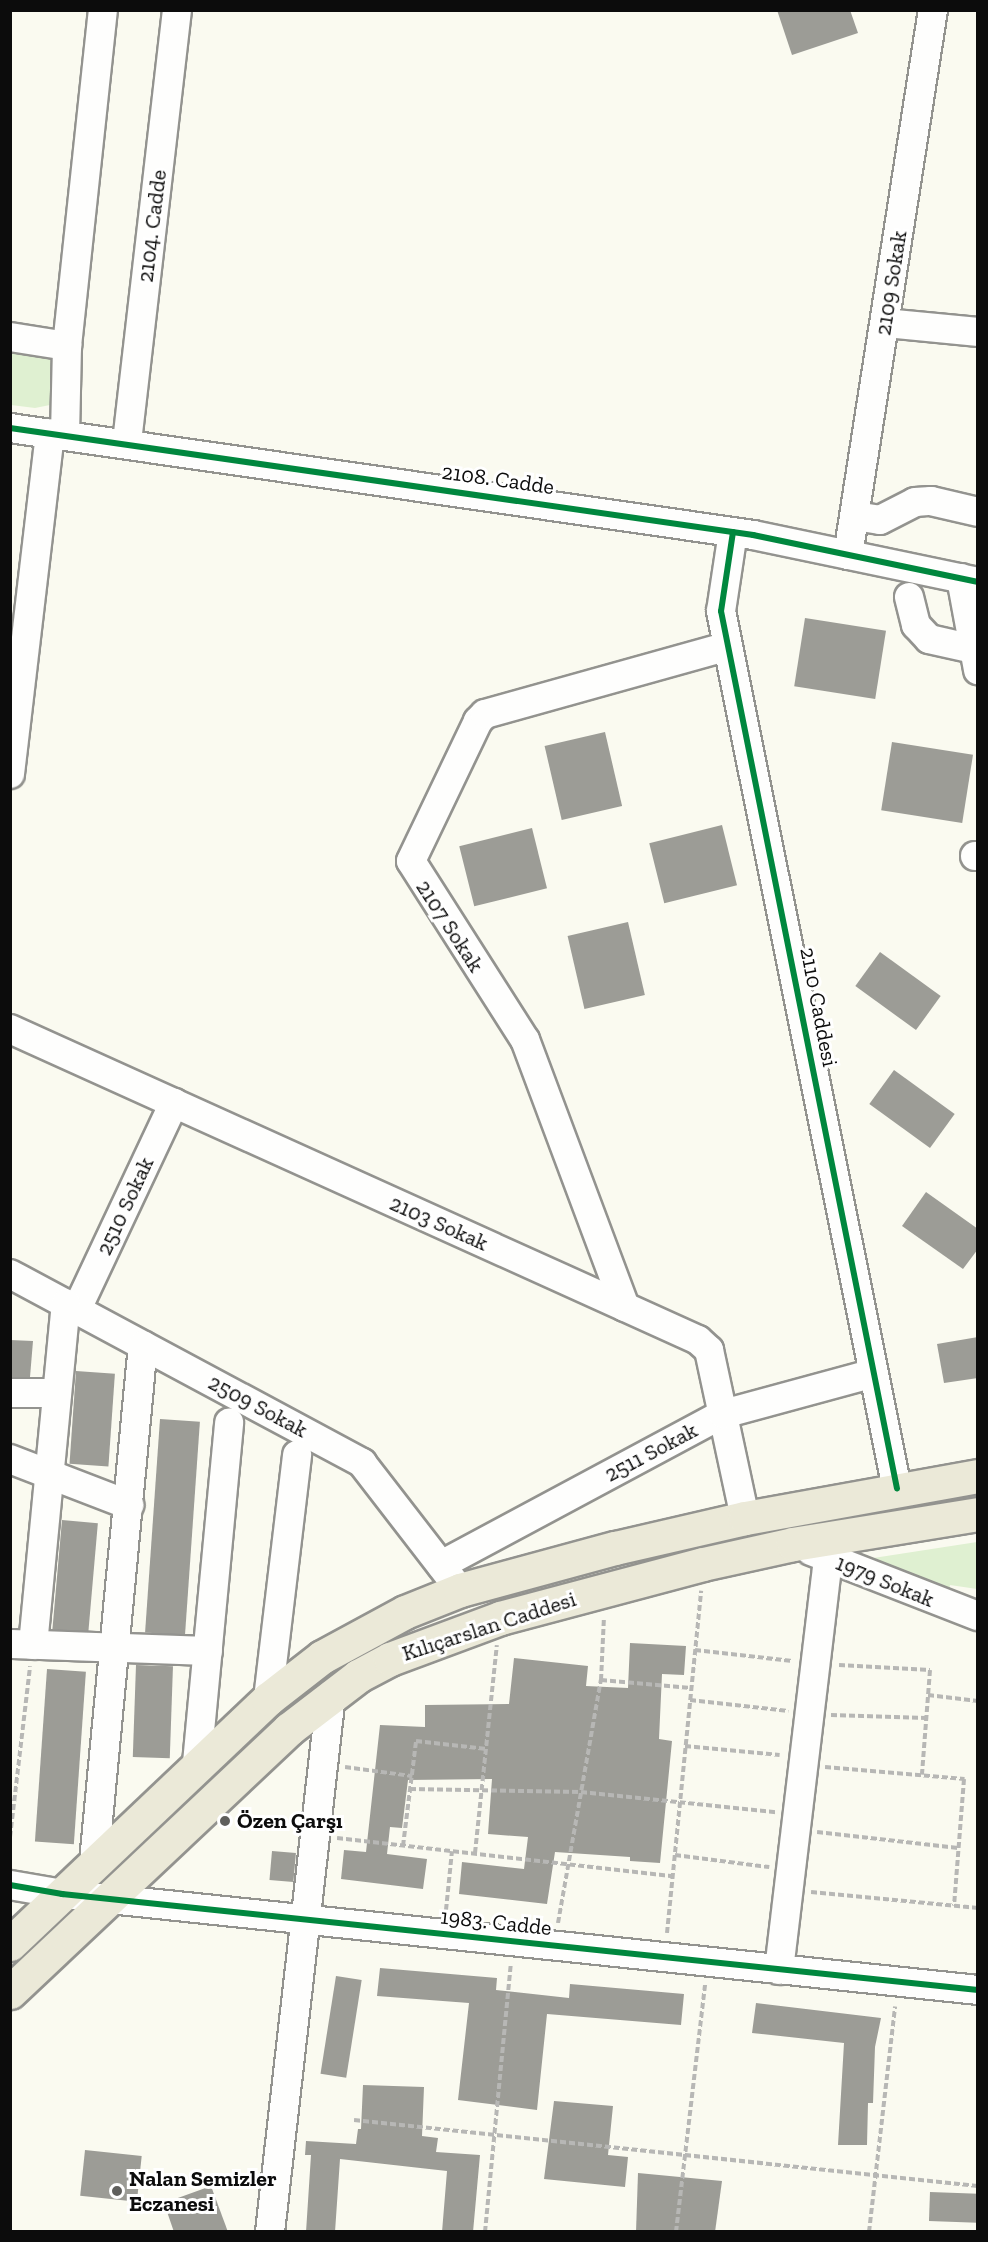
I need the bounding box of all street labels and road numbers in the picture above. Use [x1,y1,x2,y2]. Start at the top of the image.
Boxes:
street label: 2104. Cadde [132,168,172,284]
street label: 2109 Sokak [870,229,912,337]
street label: 2108. Cadde [440,458,556,500]
street label: 2107 Sokak [411,875,489,977]
street label: 2110 Caddesi [794,945,844,1069]
street label: 2510 Sokak [91,1153,159,1259]
street label: 2103 Sokak [386,1190,492,1256]
street label: 2509 Sokak [204,1369,312,1443]
street label: 2511 Sokak [600,1417,702,1487]
street label: 1979 Sokak [832,1549,938,1613]
street label: Kılıçarslan Caddesi [399,1585,579,1667]
street label: 1983. Cadde [439,1903,553,1941]

